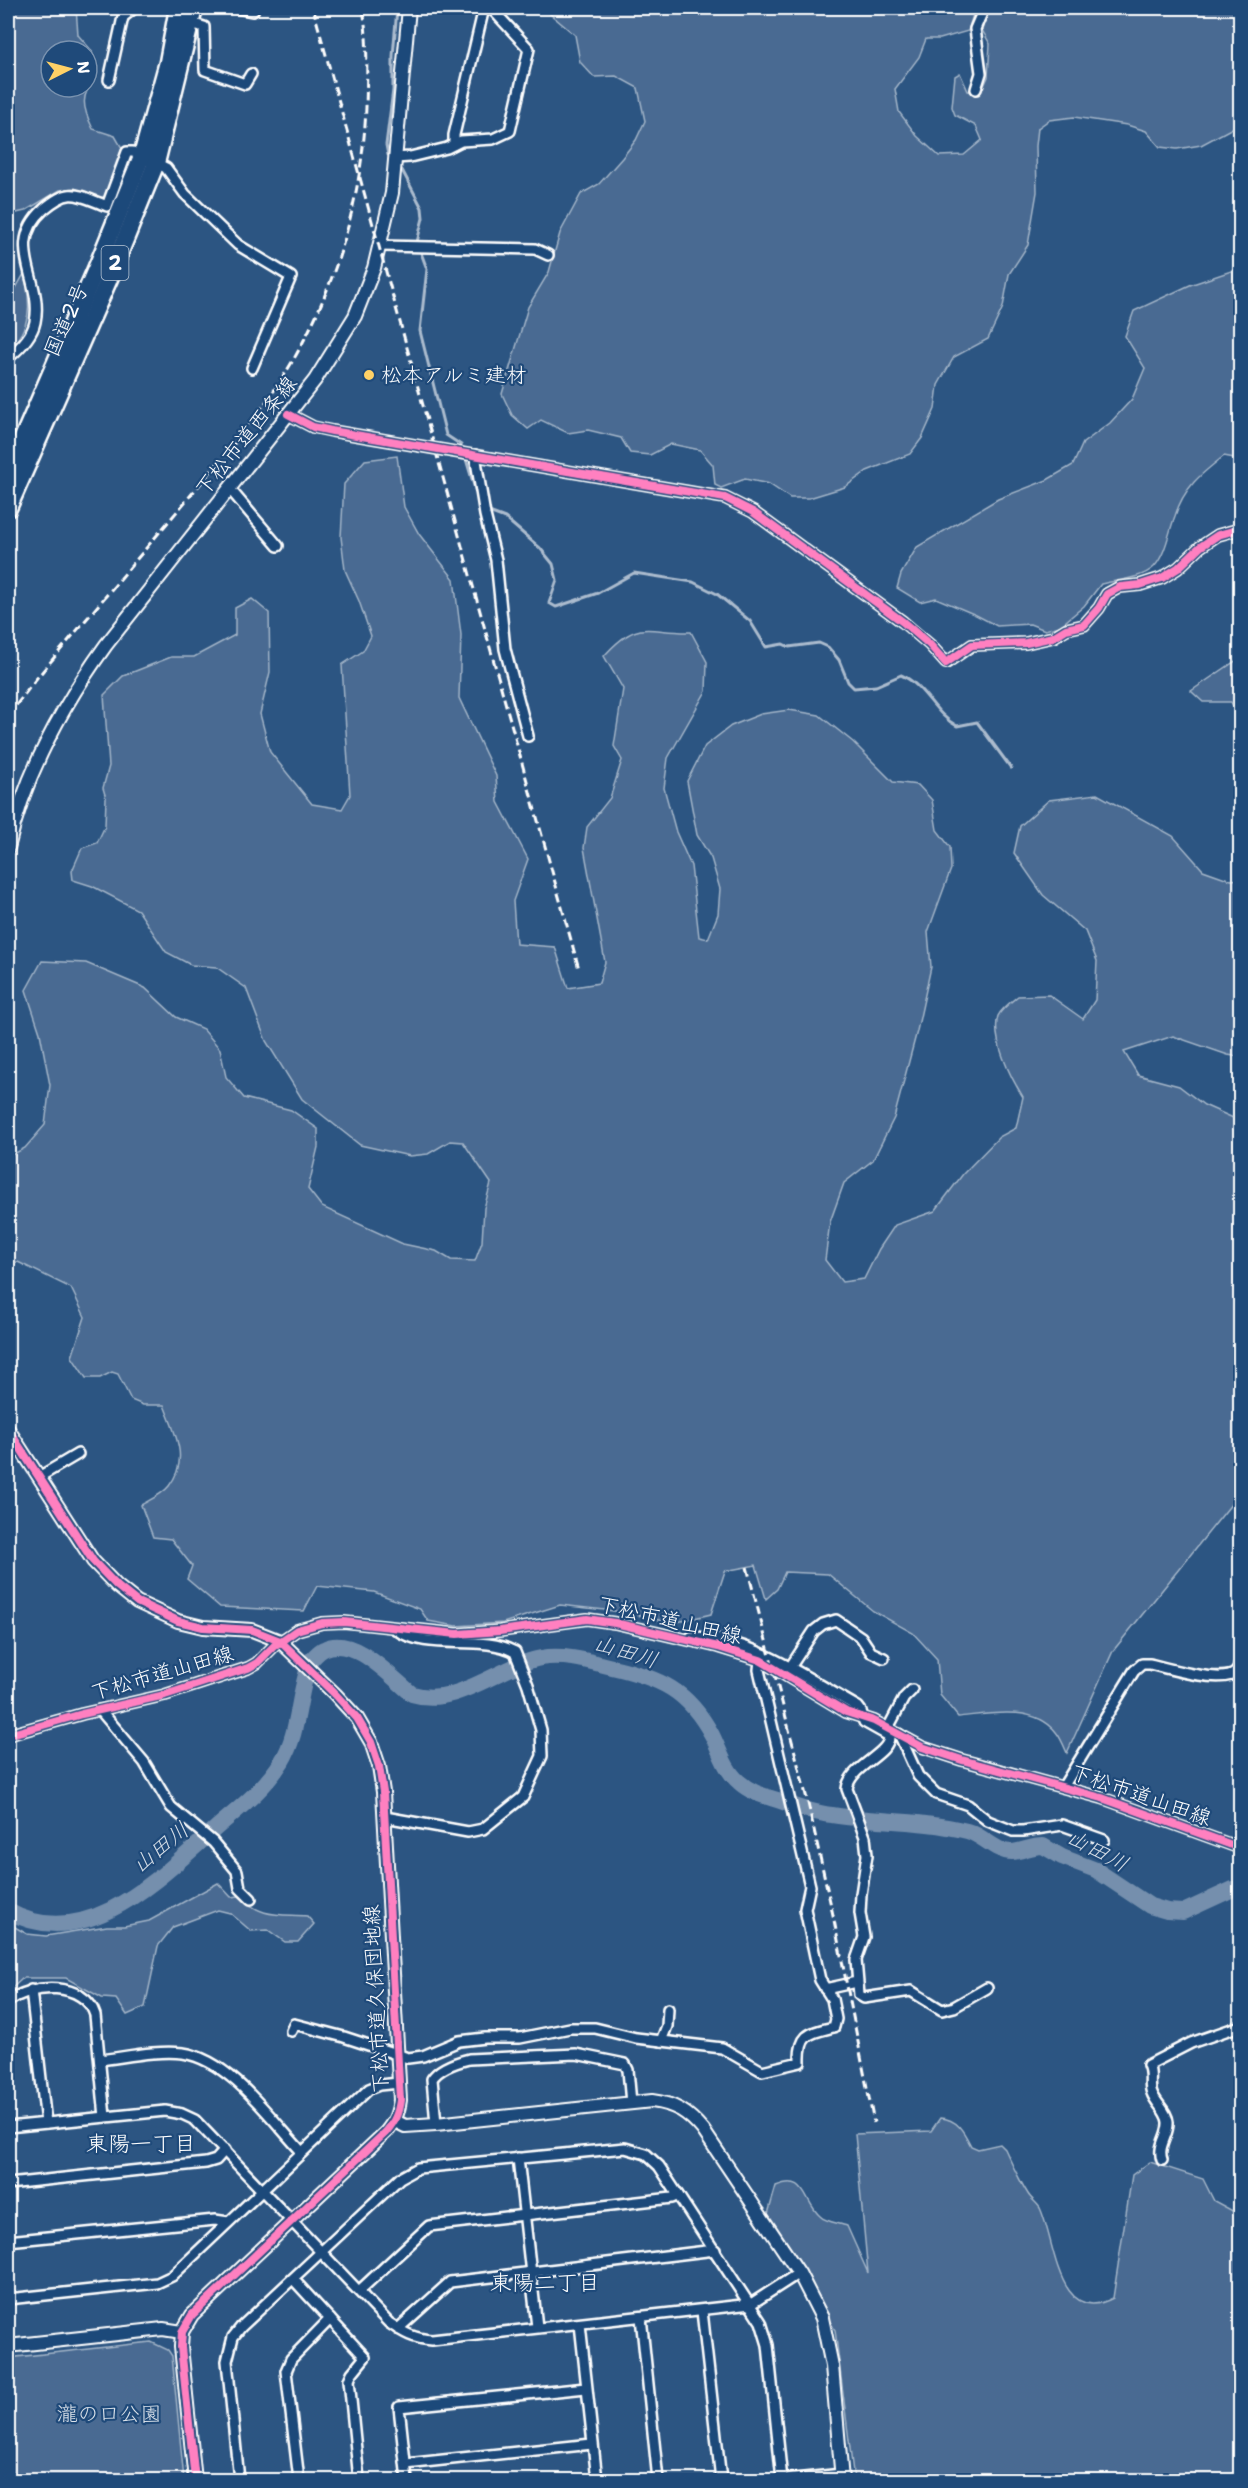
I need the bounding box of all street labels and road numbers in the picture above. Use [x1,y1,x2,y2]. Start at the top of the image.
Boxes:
road number: 2 [102,246,128,280]
street label: 国道2号 [37,279,95,361]
street label: 下松市道西条線 [189,370,303,502]
street label: 下松市道山田線 [595,1590,745,1650]
street label: 下松市道山田線 [87,1639,237,1707]
street label: 下松市道山田線 [1067,1758,1215,1832]
street label: 下松市道久保団地線 [357,1904,395,2094]

